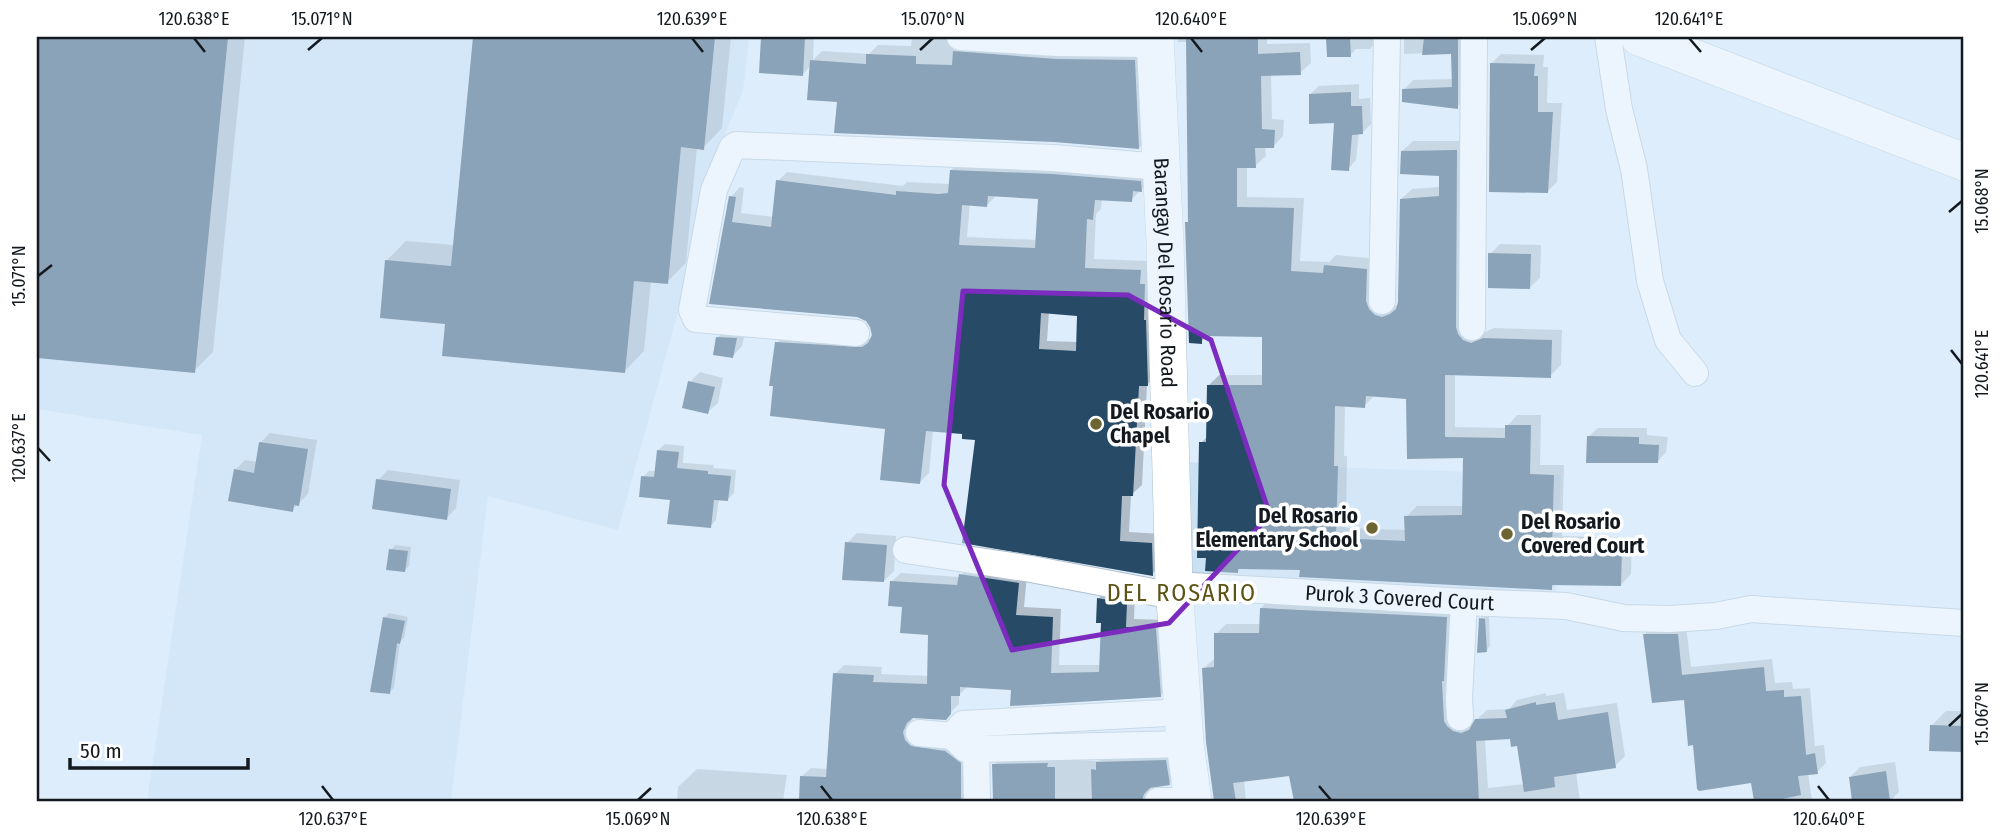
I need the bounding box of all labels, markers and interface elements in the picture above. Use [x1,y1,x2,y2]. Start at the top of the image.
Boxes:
text: 120.638°E [159,8,229,30]
text: 15.071°N [291,8,353,30]
text: 120.639°E [657,8,727,30]
text: 15.070°N [901,8,965,30]
text: 120.640°E [1155,8,1227,30]
text: 15.069°N [1512,8,1578,30]
text: 120.641°E [1655,8,1723,30]
street label: Barangay Del Rosario Road [1148,157,1182,388]
text: 15.068°N [1971,168,1993,234]
text: 15.071°N [8,245,30,307]
text: 120.641°E [1971,330,1993,398]
place label: Del Rosario Chapel [1110,399,1210,449]
text: 120.637°E [8,413,30,483]
marker: Del Rosario Chapel [1088,416,1104,432]
place label: Del Rosario Elementary School [1195,503,1358,553]
place label: Del Rosario Covered Court [1521,509,1645,559]
marker: Del Rosario Elementary School [1364,520,1380,536]
marker: Del Rosario Covered Court [1499,526,1515,542]
district label: DEL ROSARIO [1107,579,1257,607]
street label: Purok 3 Covered Court [1304,580,1495,616]
text: 15.067°N [1971,682,1993,746]
scale bar [70,726,248,770]
text: 50 m [80,738,122,764]
text: 120.637°E [298,808,368,830]
text: 15.069°N [605,808,671,830]
text: 120.638°E [797,808,867,830]
text: 120.639°E [1296,808,1366,830]
text: 120.640°E [1793,808,1865,830]

